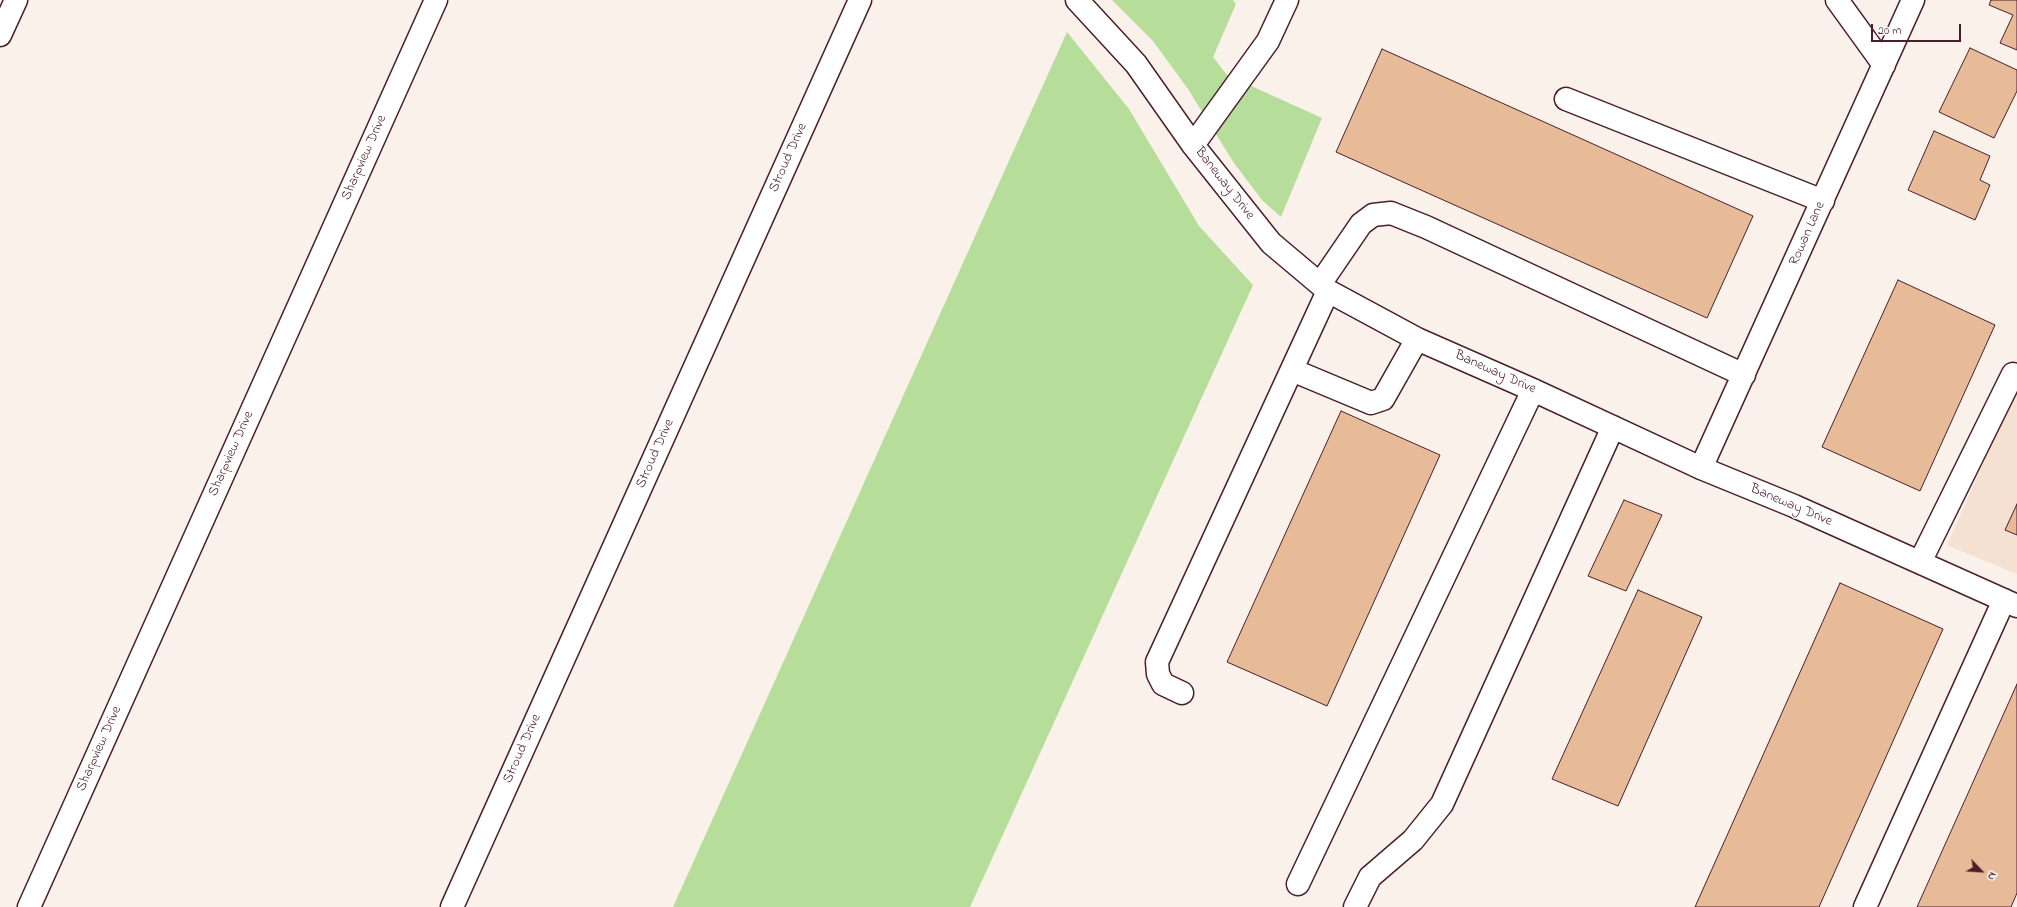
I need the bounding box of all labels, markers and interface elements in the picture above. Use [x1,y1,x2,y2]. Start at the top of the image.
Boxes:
scale bar [1873,16,1963,42]
text: 20 m [1878,22,1901,40]
street label: Sharpview Drive [339,113,391,203]
street label: Stroud Drive [766,121,812,195]
street label: Baneway Drive [1190,144,1258,224]
street label: Rowan Lane [1786,199,1830,269]
street label: Baneway Drive [1452,348,1538,398]
street label: Sharpview Drive [206,409,258,499]
street label: Stroud Drive [633,417,679,491]
street label: Baneway Drive [1747,481,1835,531]
street label: Sharpview Drive [74,704,126,794]
street label: Stroud Drive [500,712,546,786]
north arrow [1961,851,2001,891]
text: N [1983,869,2001,883]

